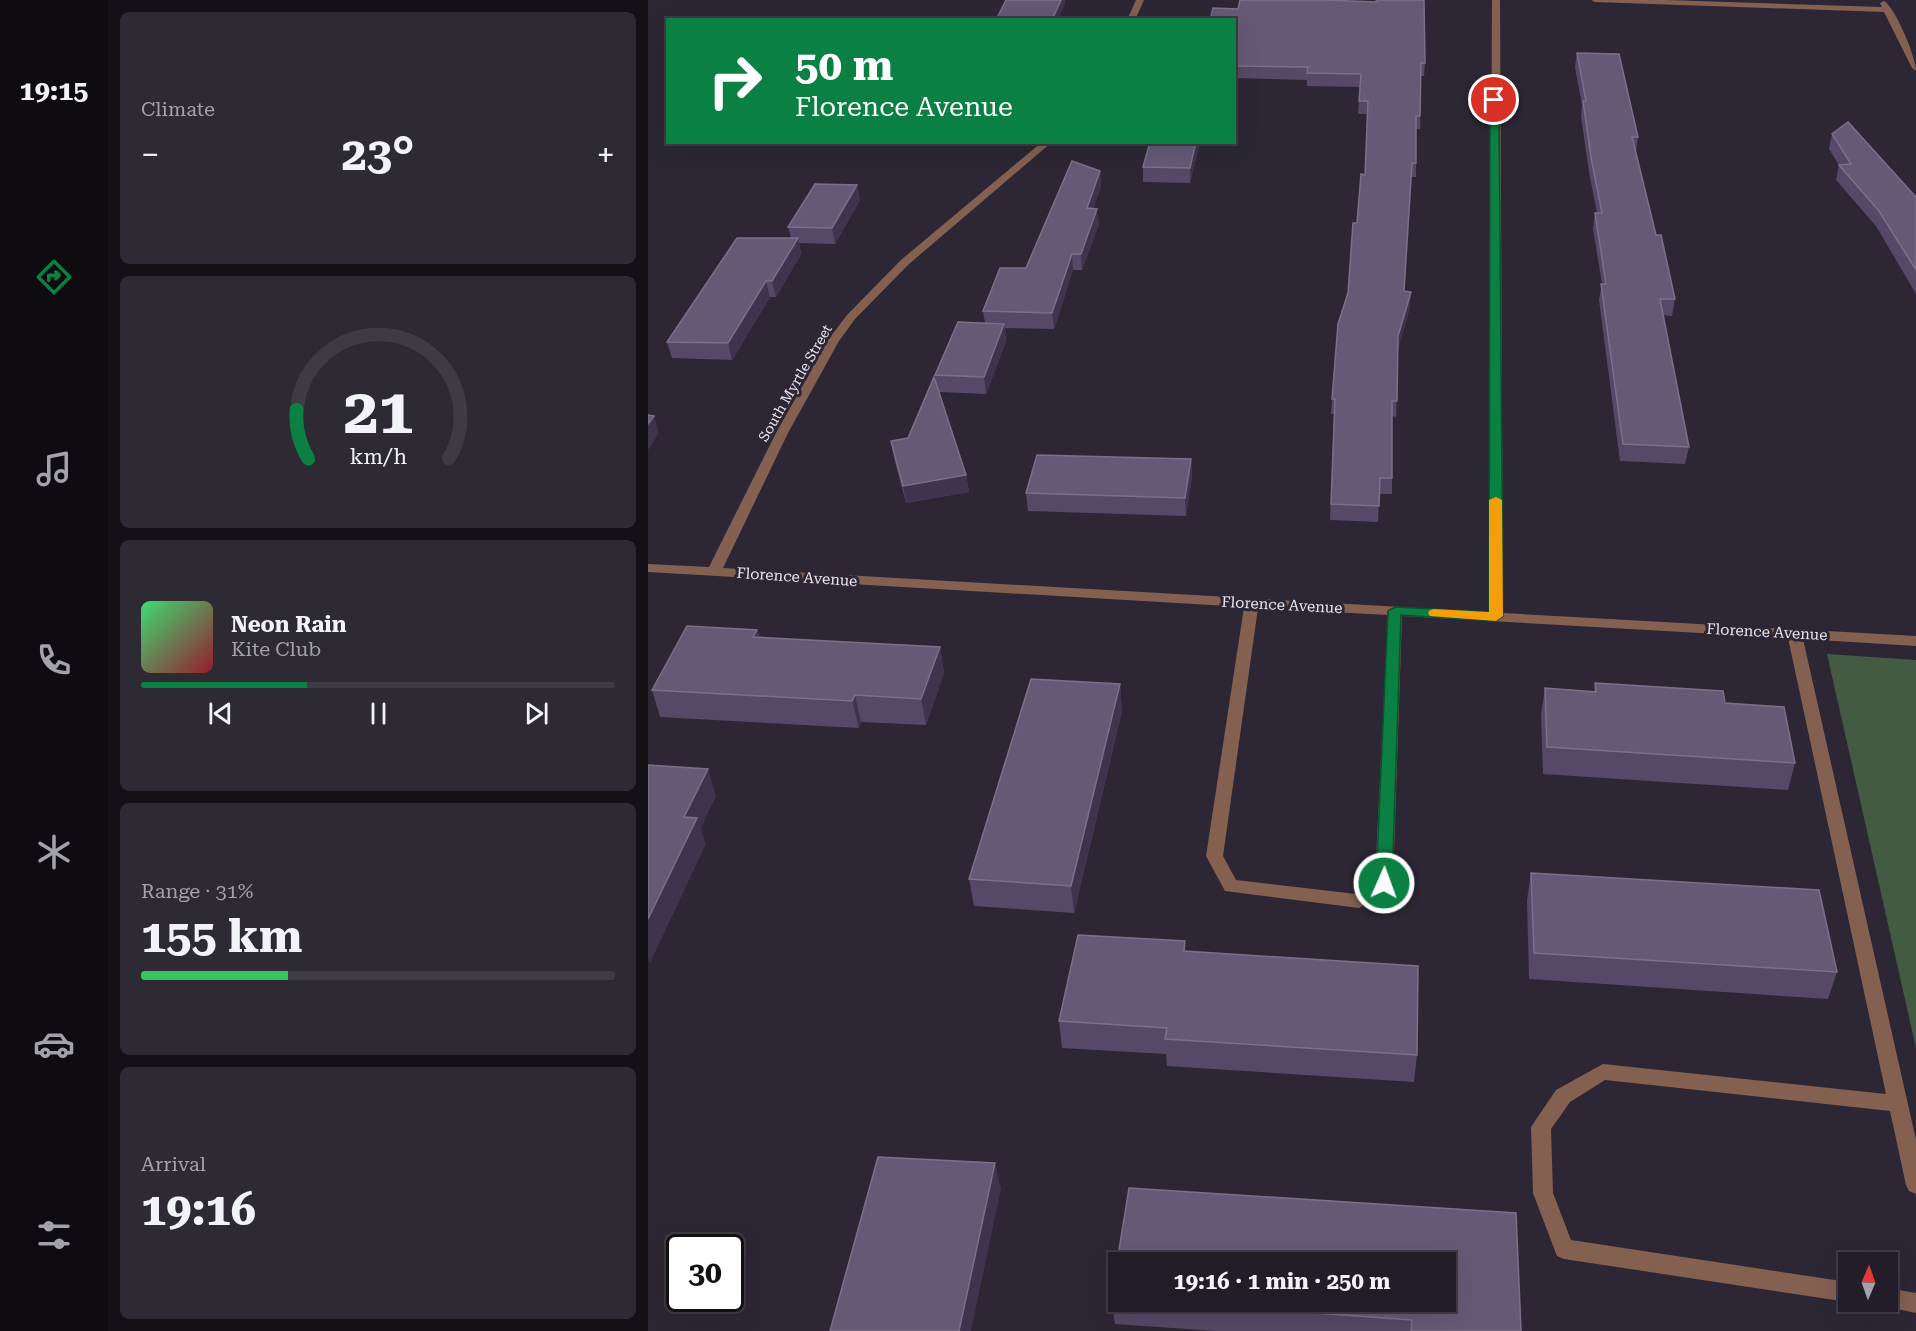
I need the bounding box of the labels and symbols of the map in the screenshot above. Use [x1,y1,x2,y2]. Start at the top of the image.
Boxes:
pin [1468,74,1519,125]
street label: South Myrtle Street [755,322,835,444]
street label: Florence Avenue [736,564,858,590]
street label: Florence Avenue [1221,593,1343,617]
street label: Florence Avenue [1706,620,1828,644]
position arrow [1352,851,1416,915]
speed limit sign: 30 [666,1234,744,1312]
north arrow [1838,1252,1898,1312]

